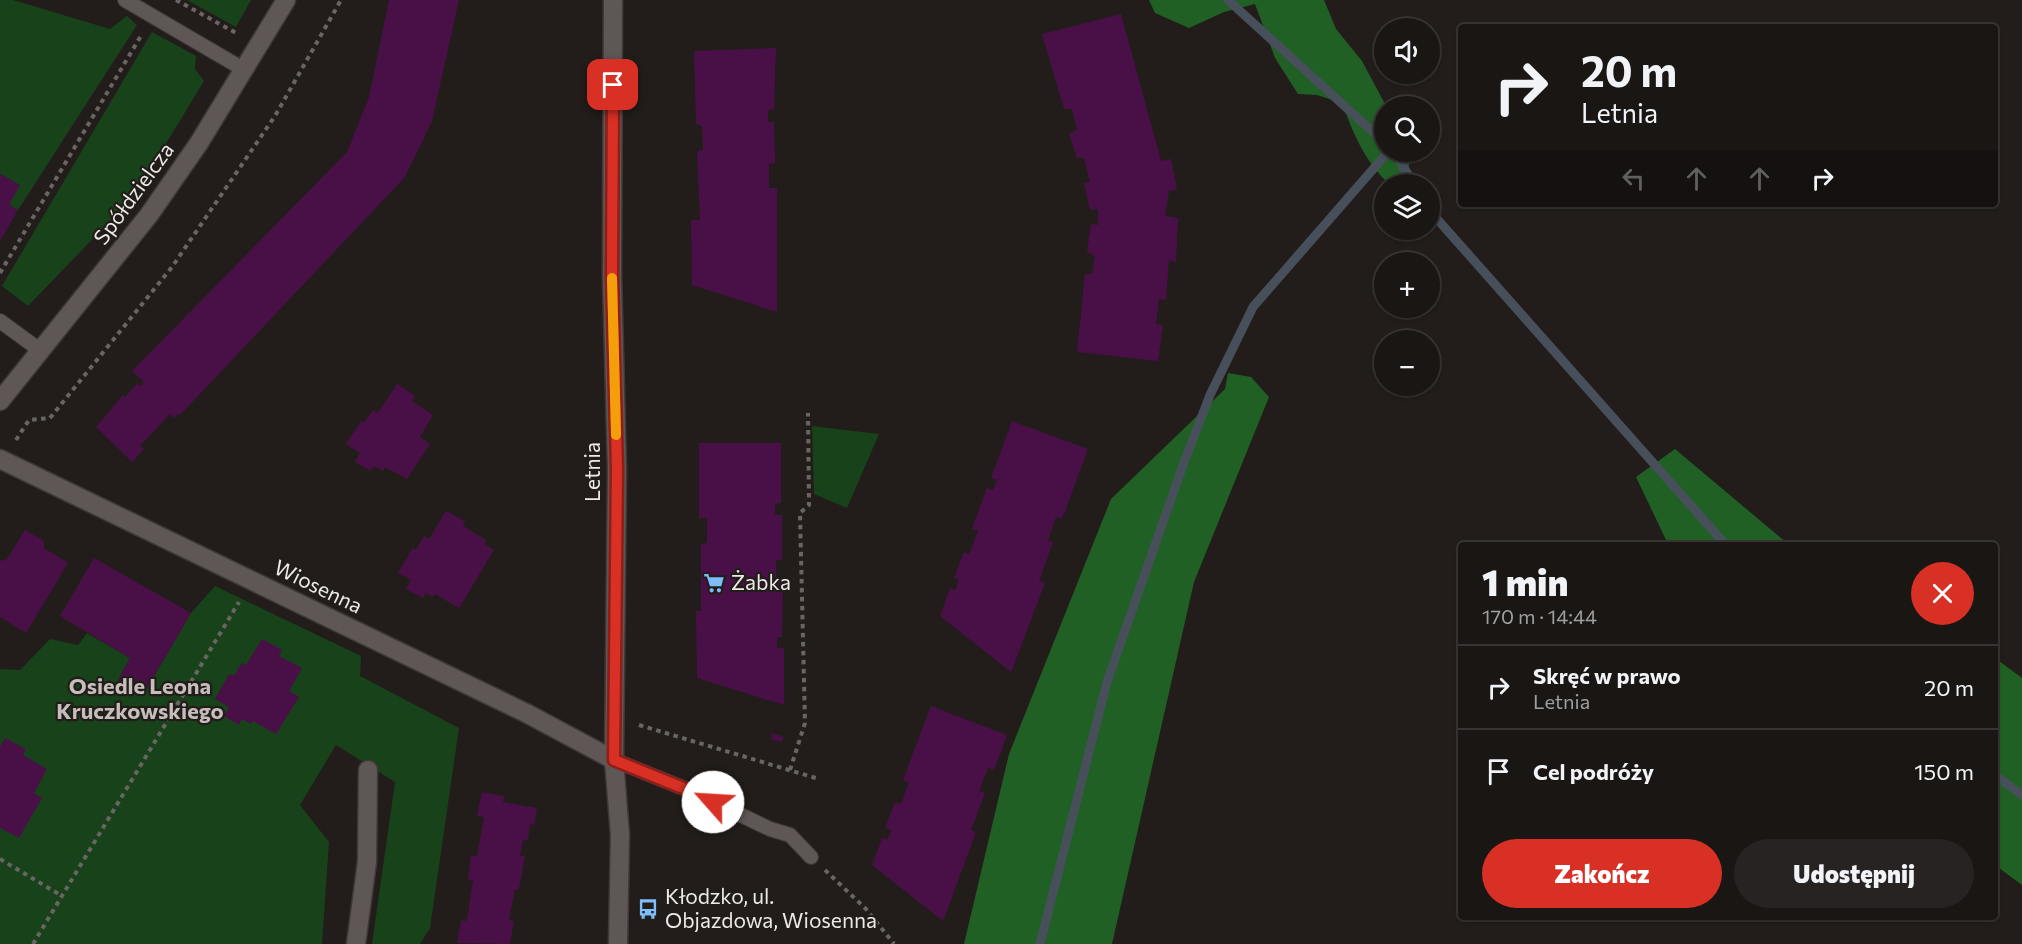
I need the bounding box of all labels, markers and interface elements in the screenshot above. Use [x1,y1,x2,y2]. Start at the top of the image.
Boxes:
map controls [1374,18,1440,396]
button: sound [1374,18,1440,84]
text: 20 m [1581,44,1677,96]
icon: right [1482,48,1560,126]
pin [587,59,638,110]
icon: arrive [596,68,629,101]
button: search [1374,96,1440,162]
text: Letnia [1581,96,1658,129]
street label: Spółdzielcza [87,137,178,249]
icon: left [1617,162,1650,195]
icon: ahead [1680,162,1713,195]
icon: ahead [1743,162,1776,195]
icon: right [1806,162,1839,195]
button: layers [1374,174,1440,240]
button: + [1374,252,1440,318]
button: − [1374,330,1440,396]
street label: Letnia [579,442,604,502]
street label: Wiosenna [271,554,367,618]
text: 1 min [1482,559,1568,603]
button: close [1911,562,1974,625]
place label: Żabka [731,569,791,594]
supermarket icon: Żabka [702,571,726,595]
text: 170 m · 14:44 [1482,604,1597,628]
text: Skręć w prawo [1533,662,1681,689]
icon: right [1482,671,1515,704]
district label: Osiedle Leona Kruczkowskiego [56,672,224,724]
text: 20 m [1924,674,1974,701]
text: Letnia [1533,689,1590,713]
icon: arrive [1482,755,1515,788]
text: Cel podróży [1533,758,1654,785]
text: 150 m [1914,758,1974,785]
position arrow [681,770,745,834]
button: Zakończ [1482,839,1722,908]
button: Udostępnij [1734,839,1974,908]
place label: Kłodzko, ul. Objazdowa, Wiosenna [665,883,877,932]
bus stop icon: Kłodzko, ul. Objazdowa, Wiosenna [636,897,660,921]

